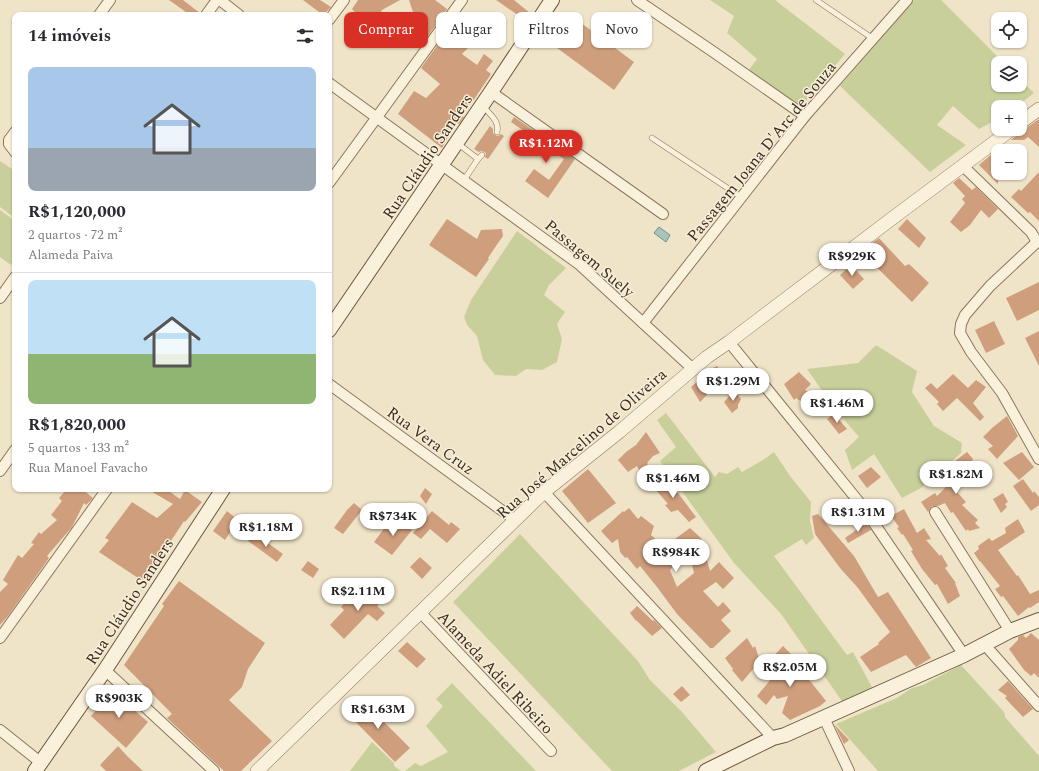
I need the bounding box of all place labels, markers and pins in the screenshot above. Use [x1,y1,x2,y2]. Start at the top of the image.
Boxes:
pin: R$1.12M [509,130,583,164]
pin: R$929K [819,243,885,277]
pin: R$1.29M [696,368,770,402]
pin: R$1.46M [800,390,874,424]
pin: R$1.82M [919,461,993,495]
pin: R$1.46M [636,465,710,499]
pin: R$1.31M [821,499,895,533]
pin: R$734K [360,503,426,537]
pin: R$1.18M [229,514,303,548]
pin: R$984K [643,539,709,573]
pin: R$2.11M [321,578,395,612]
pin: R$2.05M [753,654,827,688]
pin: R$903K [86,685,152,719]
pin: R$1.63M [341,696,415,730]

